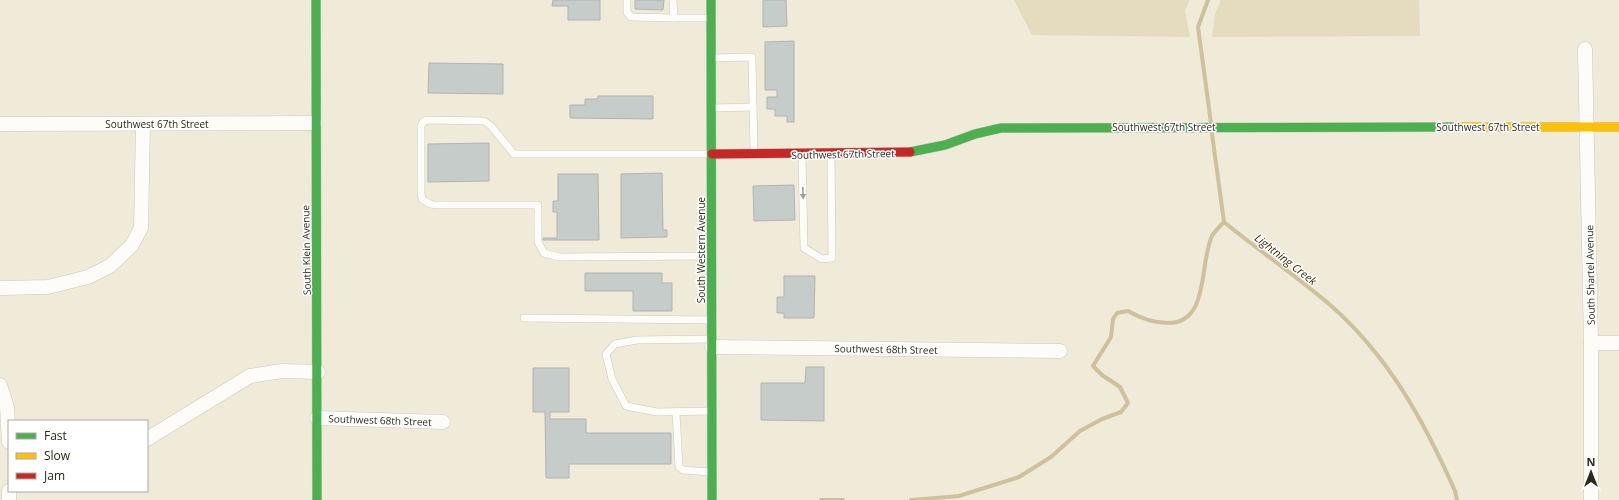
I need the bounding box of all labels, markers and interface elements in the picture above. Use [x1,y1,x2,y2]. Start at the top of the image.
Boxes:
street label: Southwest 67th Street [105,117,209,131]
street label: Southwest 67th Street [1112,120,1216,134]
street label: Southwest 67th Street [1436,120,1540,134]
street label: Southwest 67th Street [791,146,895,162]
one-way arrow [799,187,806,199]
street label: South Western Avenue [694,196,708,303]
street label: South Klein Avenue [298,204,314,295]
street label: South Shartel Avenue [1582,224,1598,325]
water label: Lightning Creek [1252,230,1321,288]
street label: Southwest 68th Street [834,341,938,357]
street label: Southwest 68th Street [328,411,432,429]
legend [8,420,148,492]
text: Fast [44,427,67,444]
text: Slow [44,447,71,464]
north arrow [1571,452,1611,492]
text: N [1587,454,1595,469]
text: Jam [43,467,65,484]

